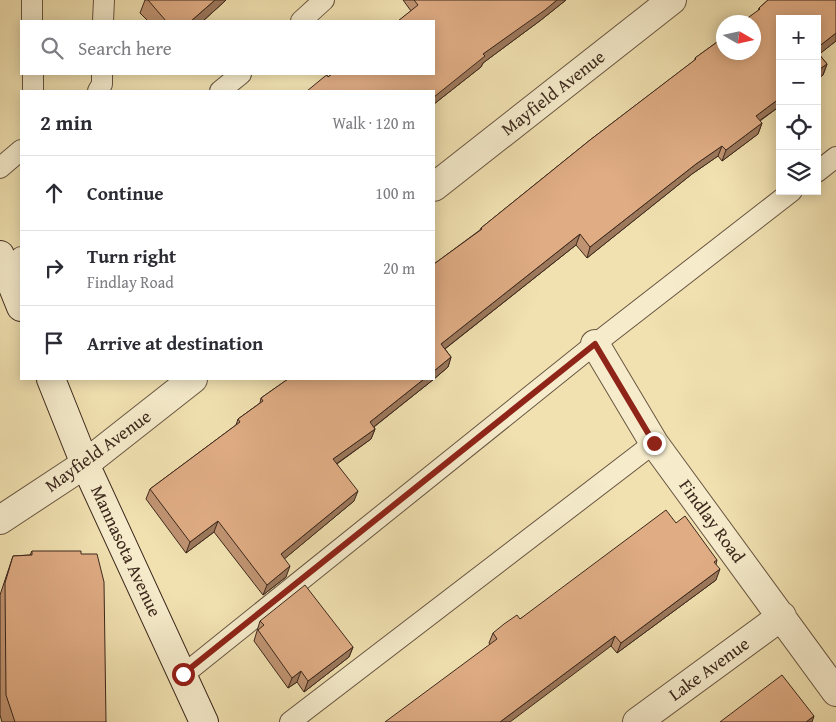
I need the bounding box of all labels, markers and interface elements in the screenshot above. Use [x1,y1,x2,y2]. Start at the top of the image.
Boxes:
north arrow [716,15,761,60]
map controls [776,15,821,195]
button: + [776,15,821,60]
search box [20,20,435,75]
icon: search [38,34,66,62]
text: Search here [78,34,172,62]
street label: Mayfield Avenue [495,43,610,142]
button: − [776,60,821,105]
button: locate [776,105,821,150]
text: 2 min [40,107,92,138]
text: Walk · 120 m [332,111,415,135]
button: layers [776,150,821,195]
icon: ahead [40,179,68,207]
text: Continue [87,179,164,207]
text: 100 m [375,181,415,205]
text: Turn right [87,242,176,270]
icon: right [40,254,68,282]
text: 20 m [383,256,415,280]
text: Findlay Road [87,270,174,294]
icon: arrive [40,329,68,357]
text: Arrive at destination [87,329,263,357]
street label: Mayfield Avenue [39,403,156,498]
route end [643,432,666,455]
street label: Findlay Road [673,473,752,568]
street label: Mannasota Avenue [84,481,169,621]
street label: Lake Avenue [663,630,755,707]
route start [172,663,195,686]

